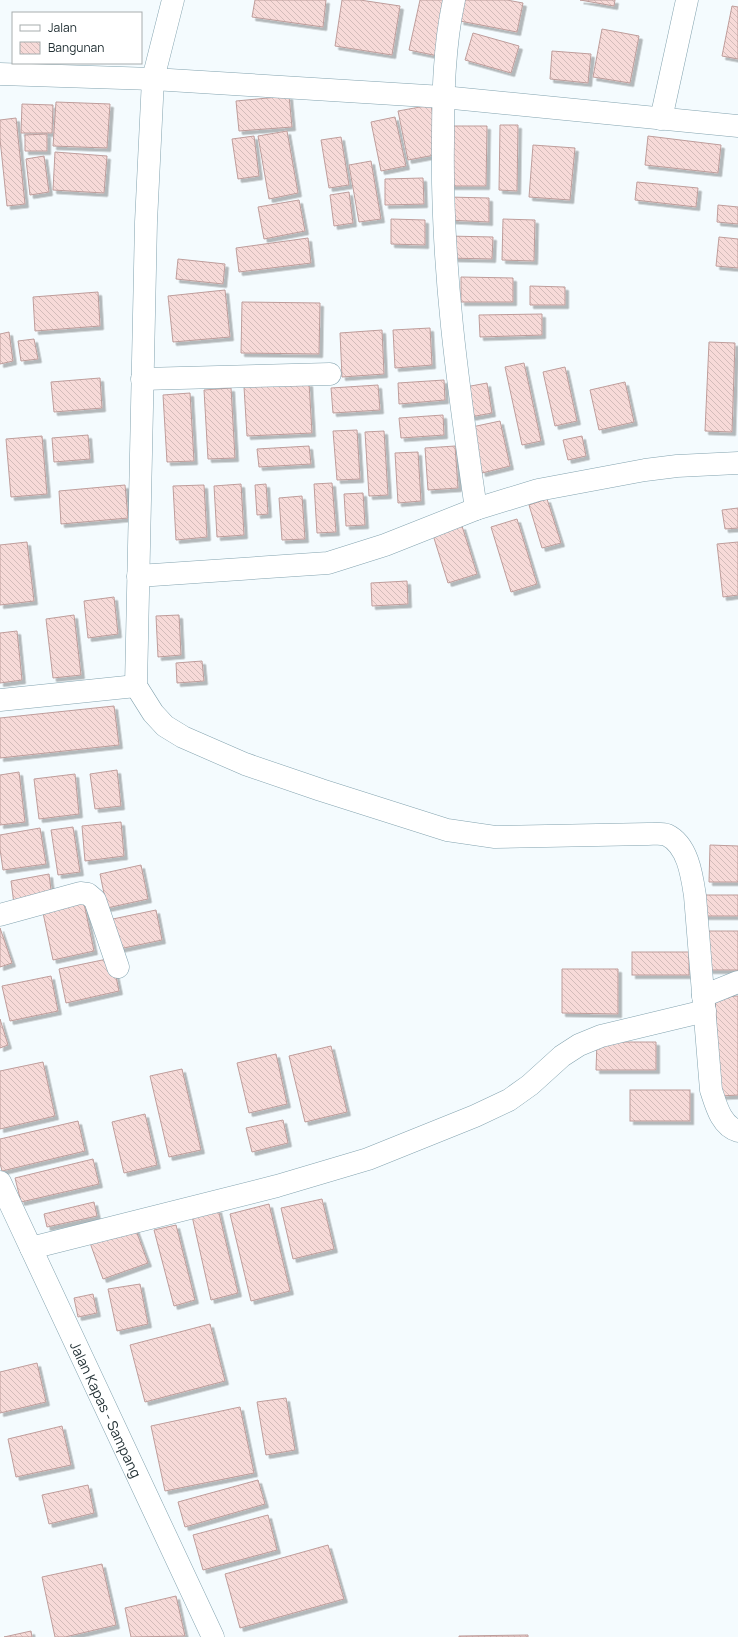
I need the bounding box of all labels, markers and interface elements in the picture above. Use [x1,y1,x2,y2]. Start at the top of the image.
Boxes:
legend [12,12,142,64]
text: Jalan [48,19,77,36]
text: Bangunan [48,39,104,56]
street label: Jalan Kapas - Sampang [66,1338,147,1481]

